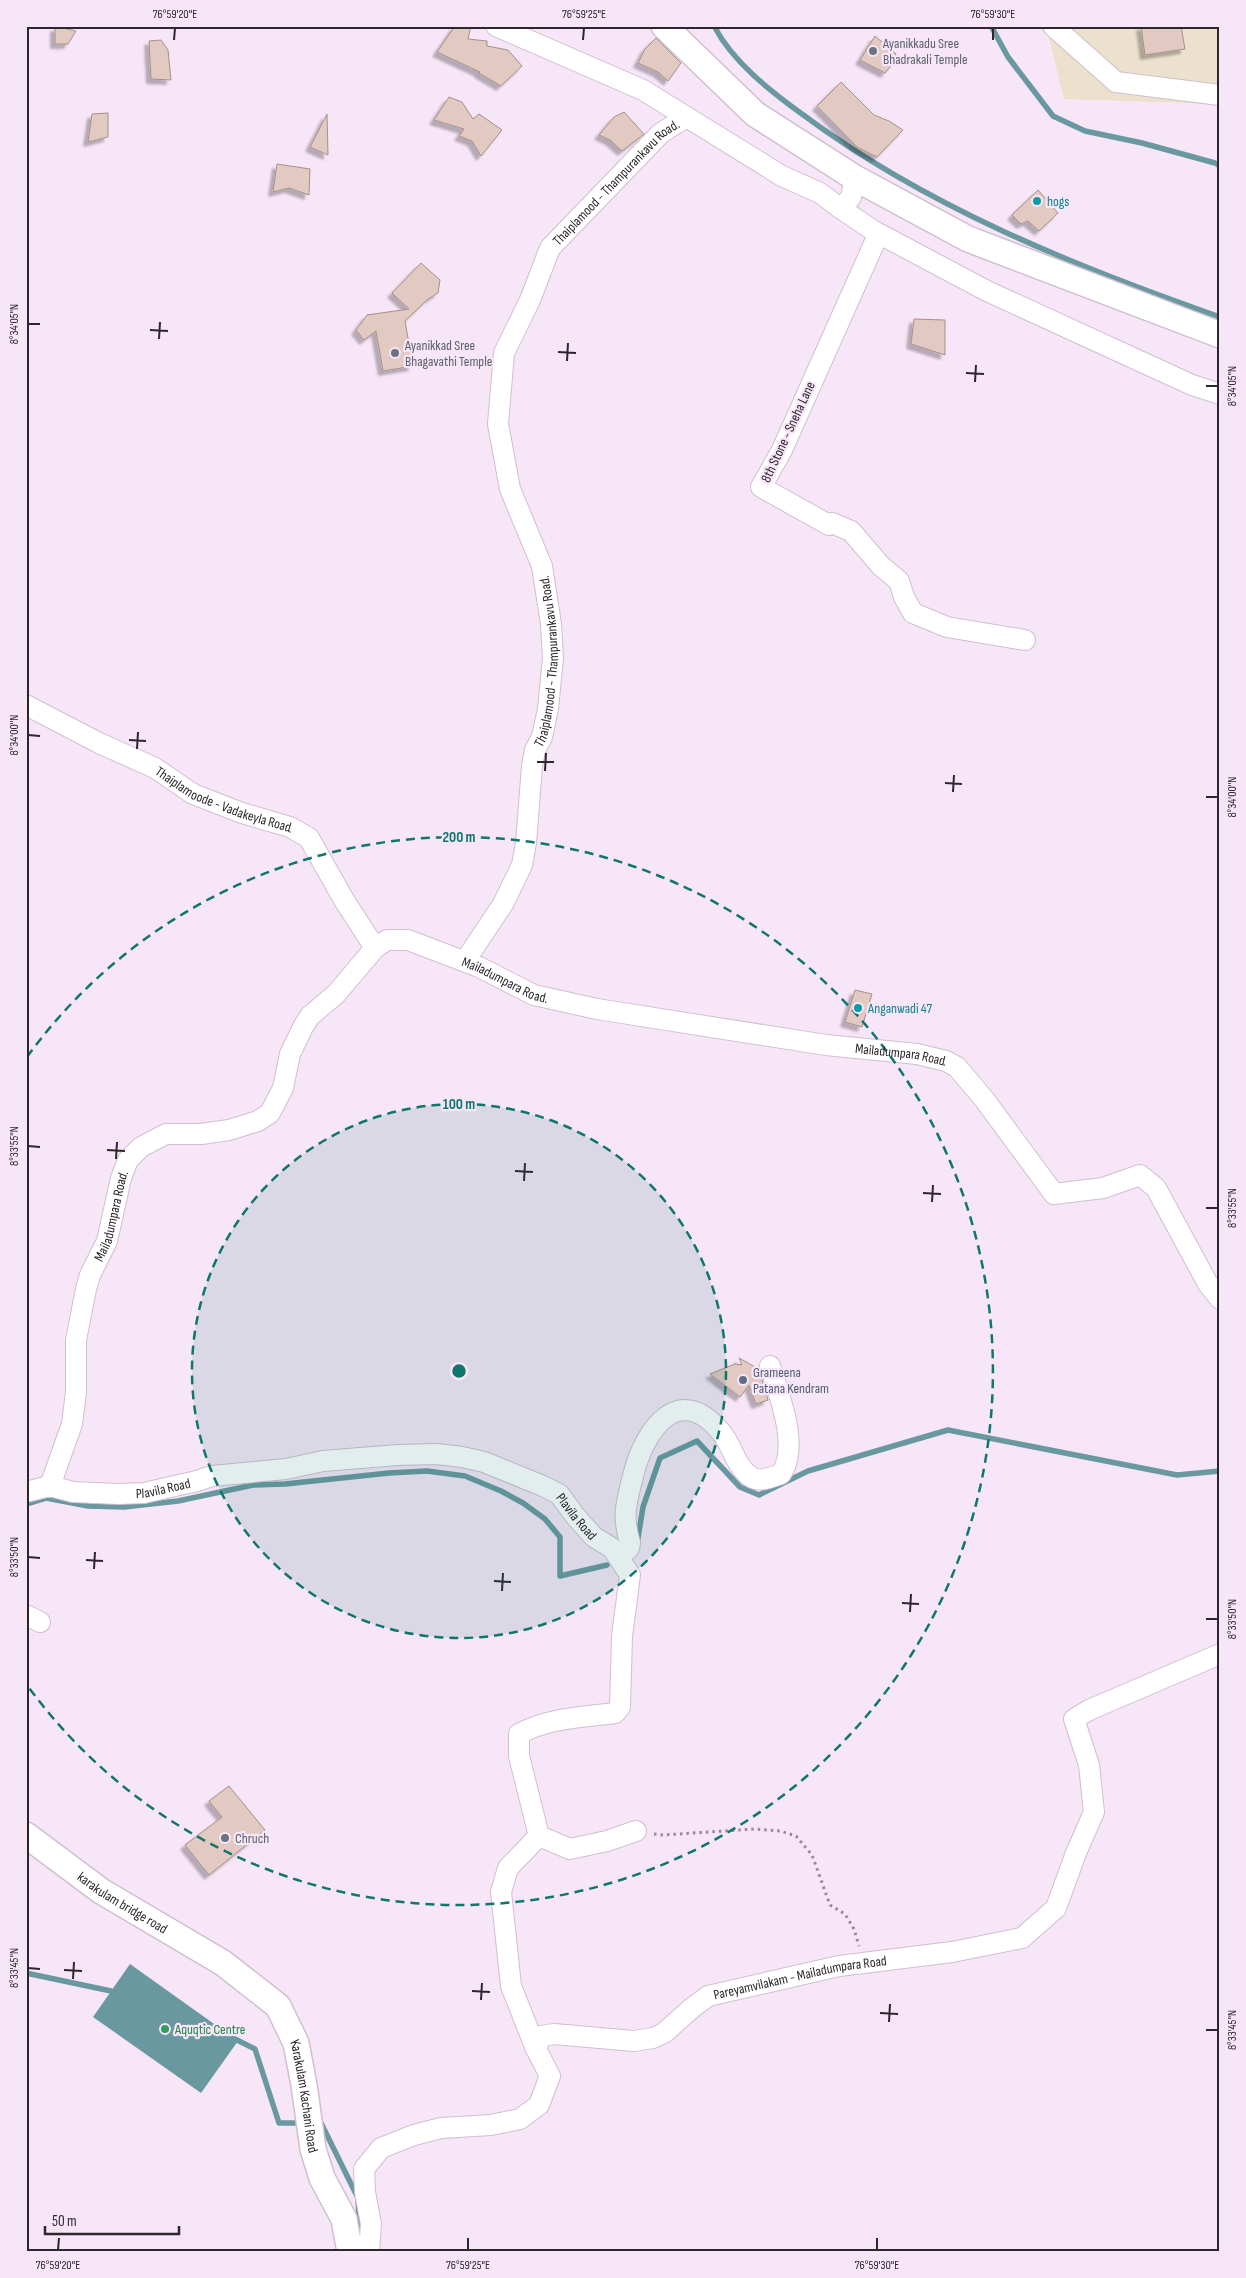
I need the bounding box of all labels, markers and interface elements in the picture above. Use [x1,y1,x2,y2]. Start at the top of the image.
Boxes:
text: 76°59'20"E [153,7,197,22]
text: 76°59'25"E [562,7,606,22]
text: 76°59'30"E [971,7,1015,22]
place label: Ayanikkadu Sree Bhadrakali Temple [882,35,968,68]
marker: Ayanikkadu Sree Bhadrakali Temple [867,45,879,57]
street label: Thaiplamood - Thampurankavu Road. [549,115,682,249]
place label: hogs [1047,193,1069,210]
marker: hogs [1031,195,1043,207]
text: 8°34'05"N [7,304,22,344]
place label: Ayanikkad Sree Bhagavathi Temple [404,337,492,370]
marker: Ayanikkad Sree Bhagavathi Temple [389,347,401,359]
text: 8°34'05"N [1225,366,1240,406]
street label: 8th Stone - Sneha Lane [757,379,819,485]
street label: Thaiplamood - Thampurankavu Road. [530,575,562,750]
text: 8°34'00"N [7,715,22,755]
street label: Thaiplamoode - Vadakeyla Road. [152,762,297,836]
text: 8°34'00"N [1225,777,1240,817]
text: 200 m [442,828,476,847]
street label: Mailadumpara Road. [460,953,550,1006]
place label: Anganwadi 47 [867,1000,933,1017]
marker: Anganwadi 47 [852,1002,864,1014]
street label: Mailadumpara Road. [854,1039,952,1069]
text: 100 m [443,1095,475,1114]
text: 8°33'55"N [7,1126,22,1166]
street label: Mailadumpara Road. [90,1168,132,1264]
text: 8°33'55"N [1225,1188,1240,1228]
centre of rings [450,1362,468,1380]
place label: Grameena Patana Kendram [753,1364,829,1397]
marker: Grameena Patana Kendram [737,1374,749,1386]
street label: Plavila Road [135,1474,192,1502]
street label: Plavila Road [553,1490,601,1543]
text: 8°33'50"N [7,1537,22,1577]
text: 8°33'50"N [1225,1599,1240,1639]
place label: Chruch [235,1830,269,1847]
marker: Chruch [219,1832,231,1844]
street label: karakulam bridge road [74,1868,171,1937]
text: 8°33'45"N [7,1948,22,1988]
street label: Pareyamvilakam - Mailadumpara Road [712,1952,888,2003]
text: 8°33'45"N [1225,2010,1240,2050]
place label: Aquqtic Centre [174,2021,245,2038]
marker: Aquqtic Centre [159,2023,171,2035]
street label: Karakulam Kachani Road [287,2036,322,2155]
scale bar [45,2203,179,2235]
text: 50 m [52,2212,77,2231]
text: 76°59'20"E [36,2258,80,2273]
text: 76°59'25"E [446,2258,490,2273]
text: 76°59'30"E [855,2258,899,2273]

